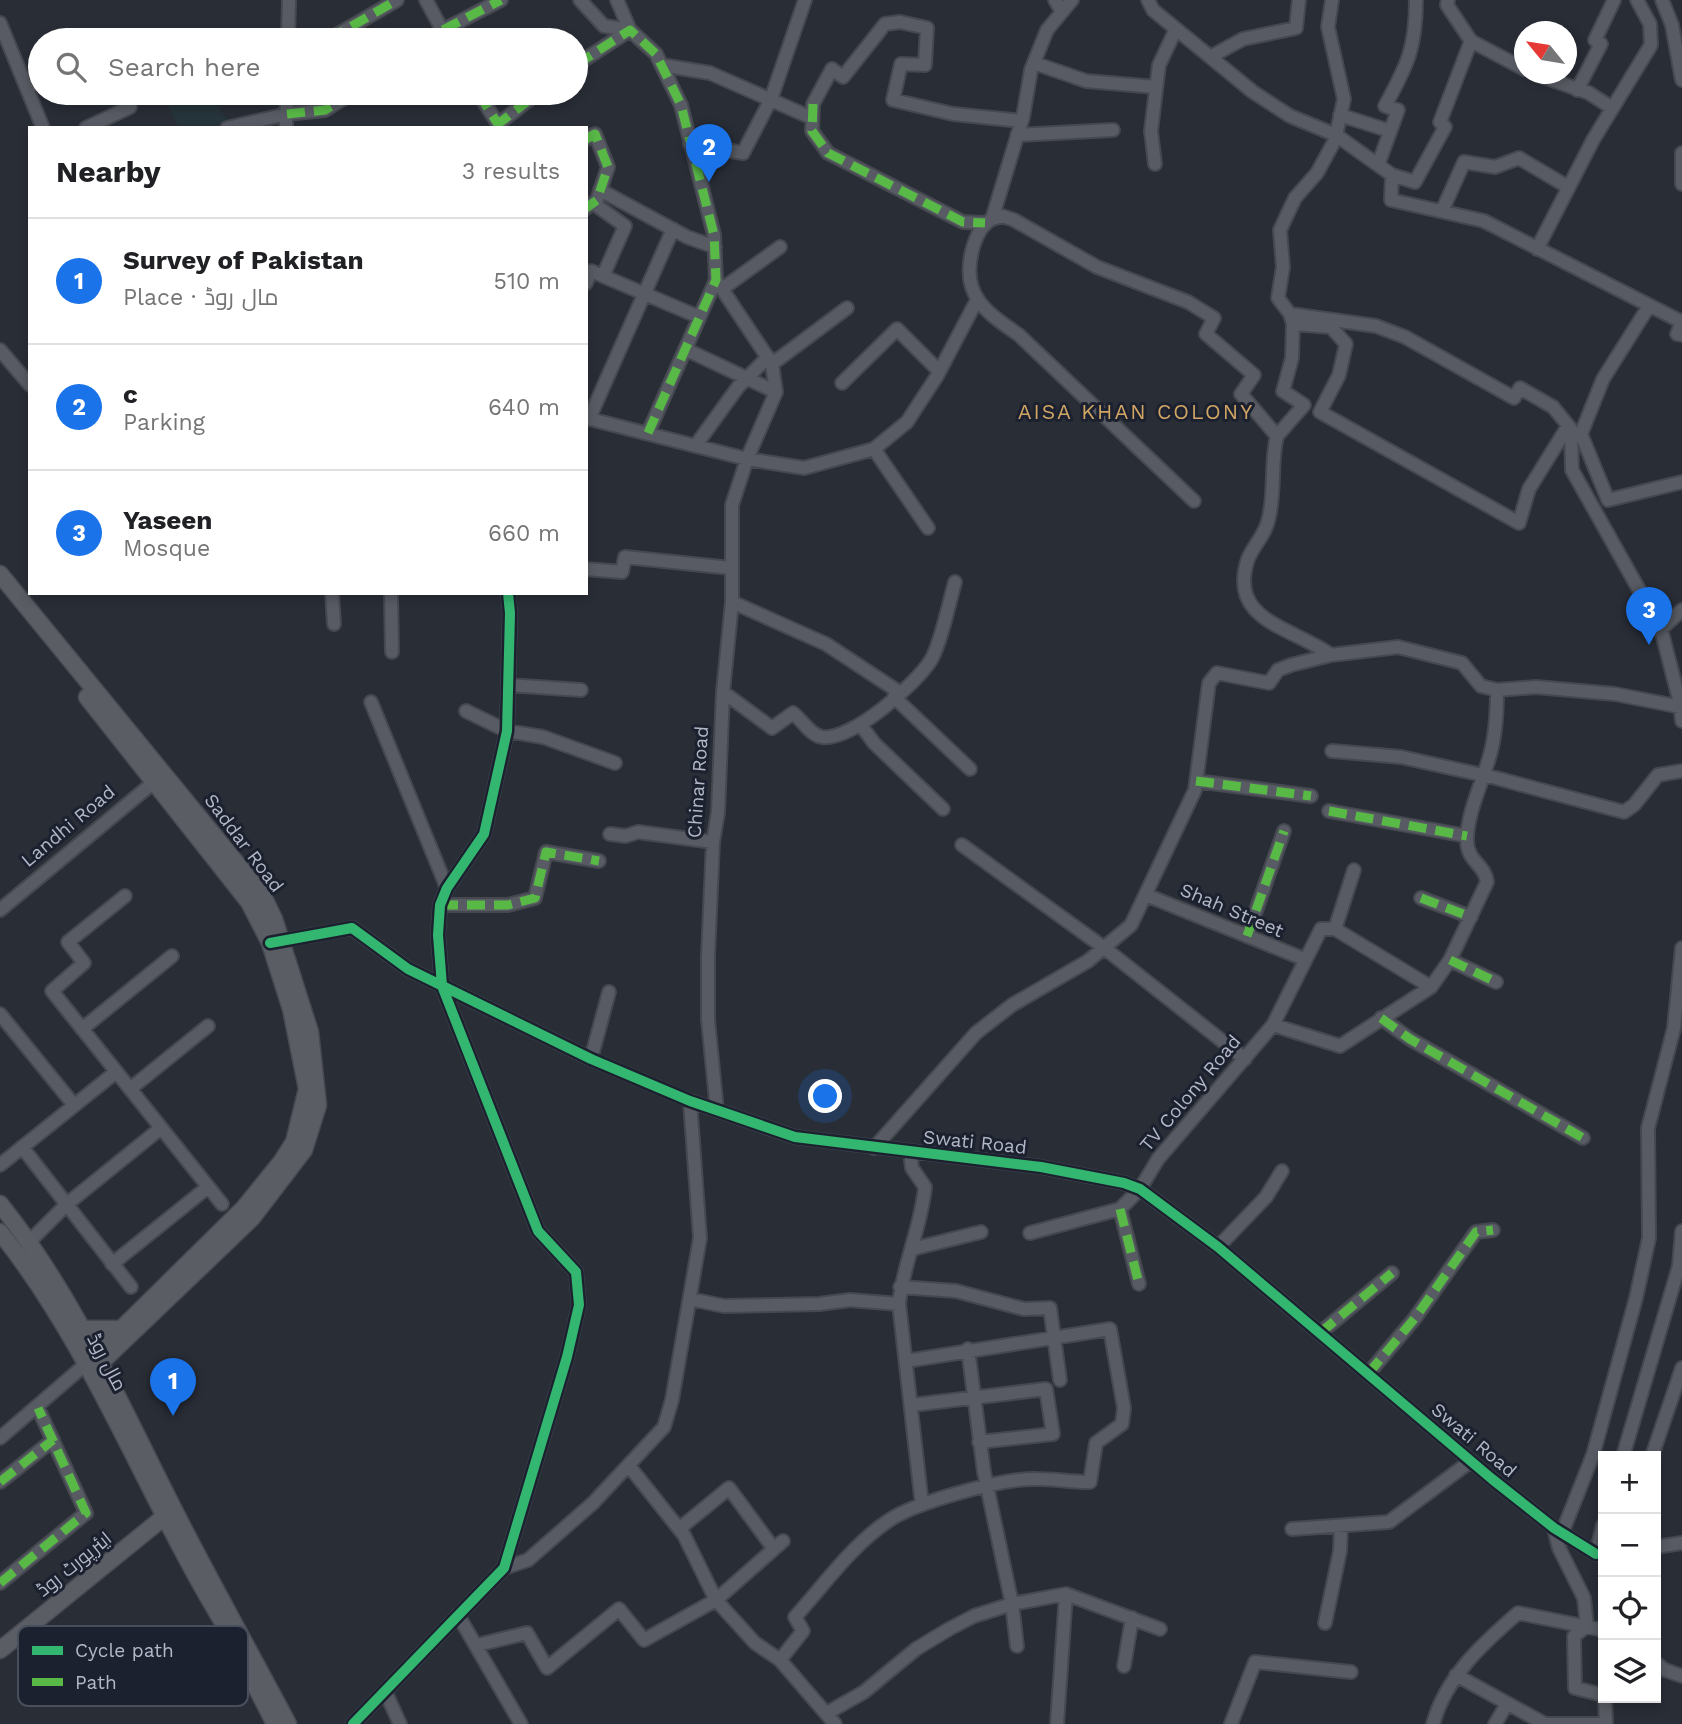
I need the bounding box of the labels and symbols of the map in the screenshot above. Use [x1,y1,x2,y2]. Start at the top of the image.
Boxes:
north arrow [1514,21,1577,84]
pin: 2 [686,124,732,182]
district label: AISA KHAN COLONY [1018,399,1254,424]
pin: 3 [1626,587,1672,645]
street label: Chinar Road [683,725,713,839]
street label: Landhi Road [16,780,120,872]
street label: Saddar Road [199,789,289,897]
street label: Shah Street [1177,878,1287,942]
street label: TV Colony Road [1135,1030,1245,1156]
your location [808,1079,842,1113]
street label: Swati Road [922,1125,1028,1159]
street label: مال روڈ [82,1329,132,1395]
pin: 1 [150,1358,196,1416]
street label: Swati Road [1427,1398,1521,1482]
street label: ایئرپورٹ روڈ [32,1527,117,1602]
legend [18,1626,248,1706]
text: Cycle path [75,1639,174,1662]
text: Path [75,1671,117,1694]

